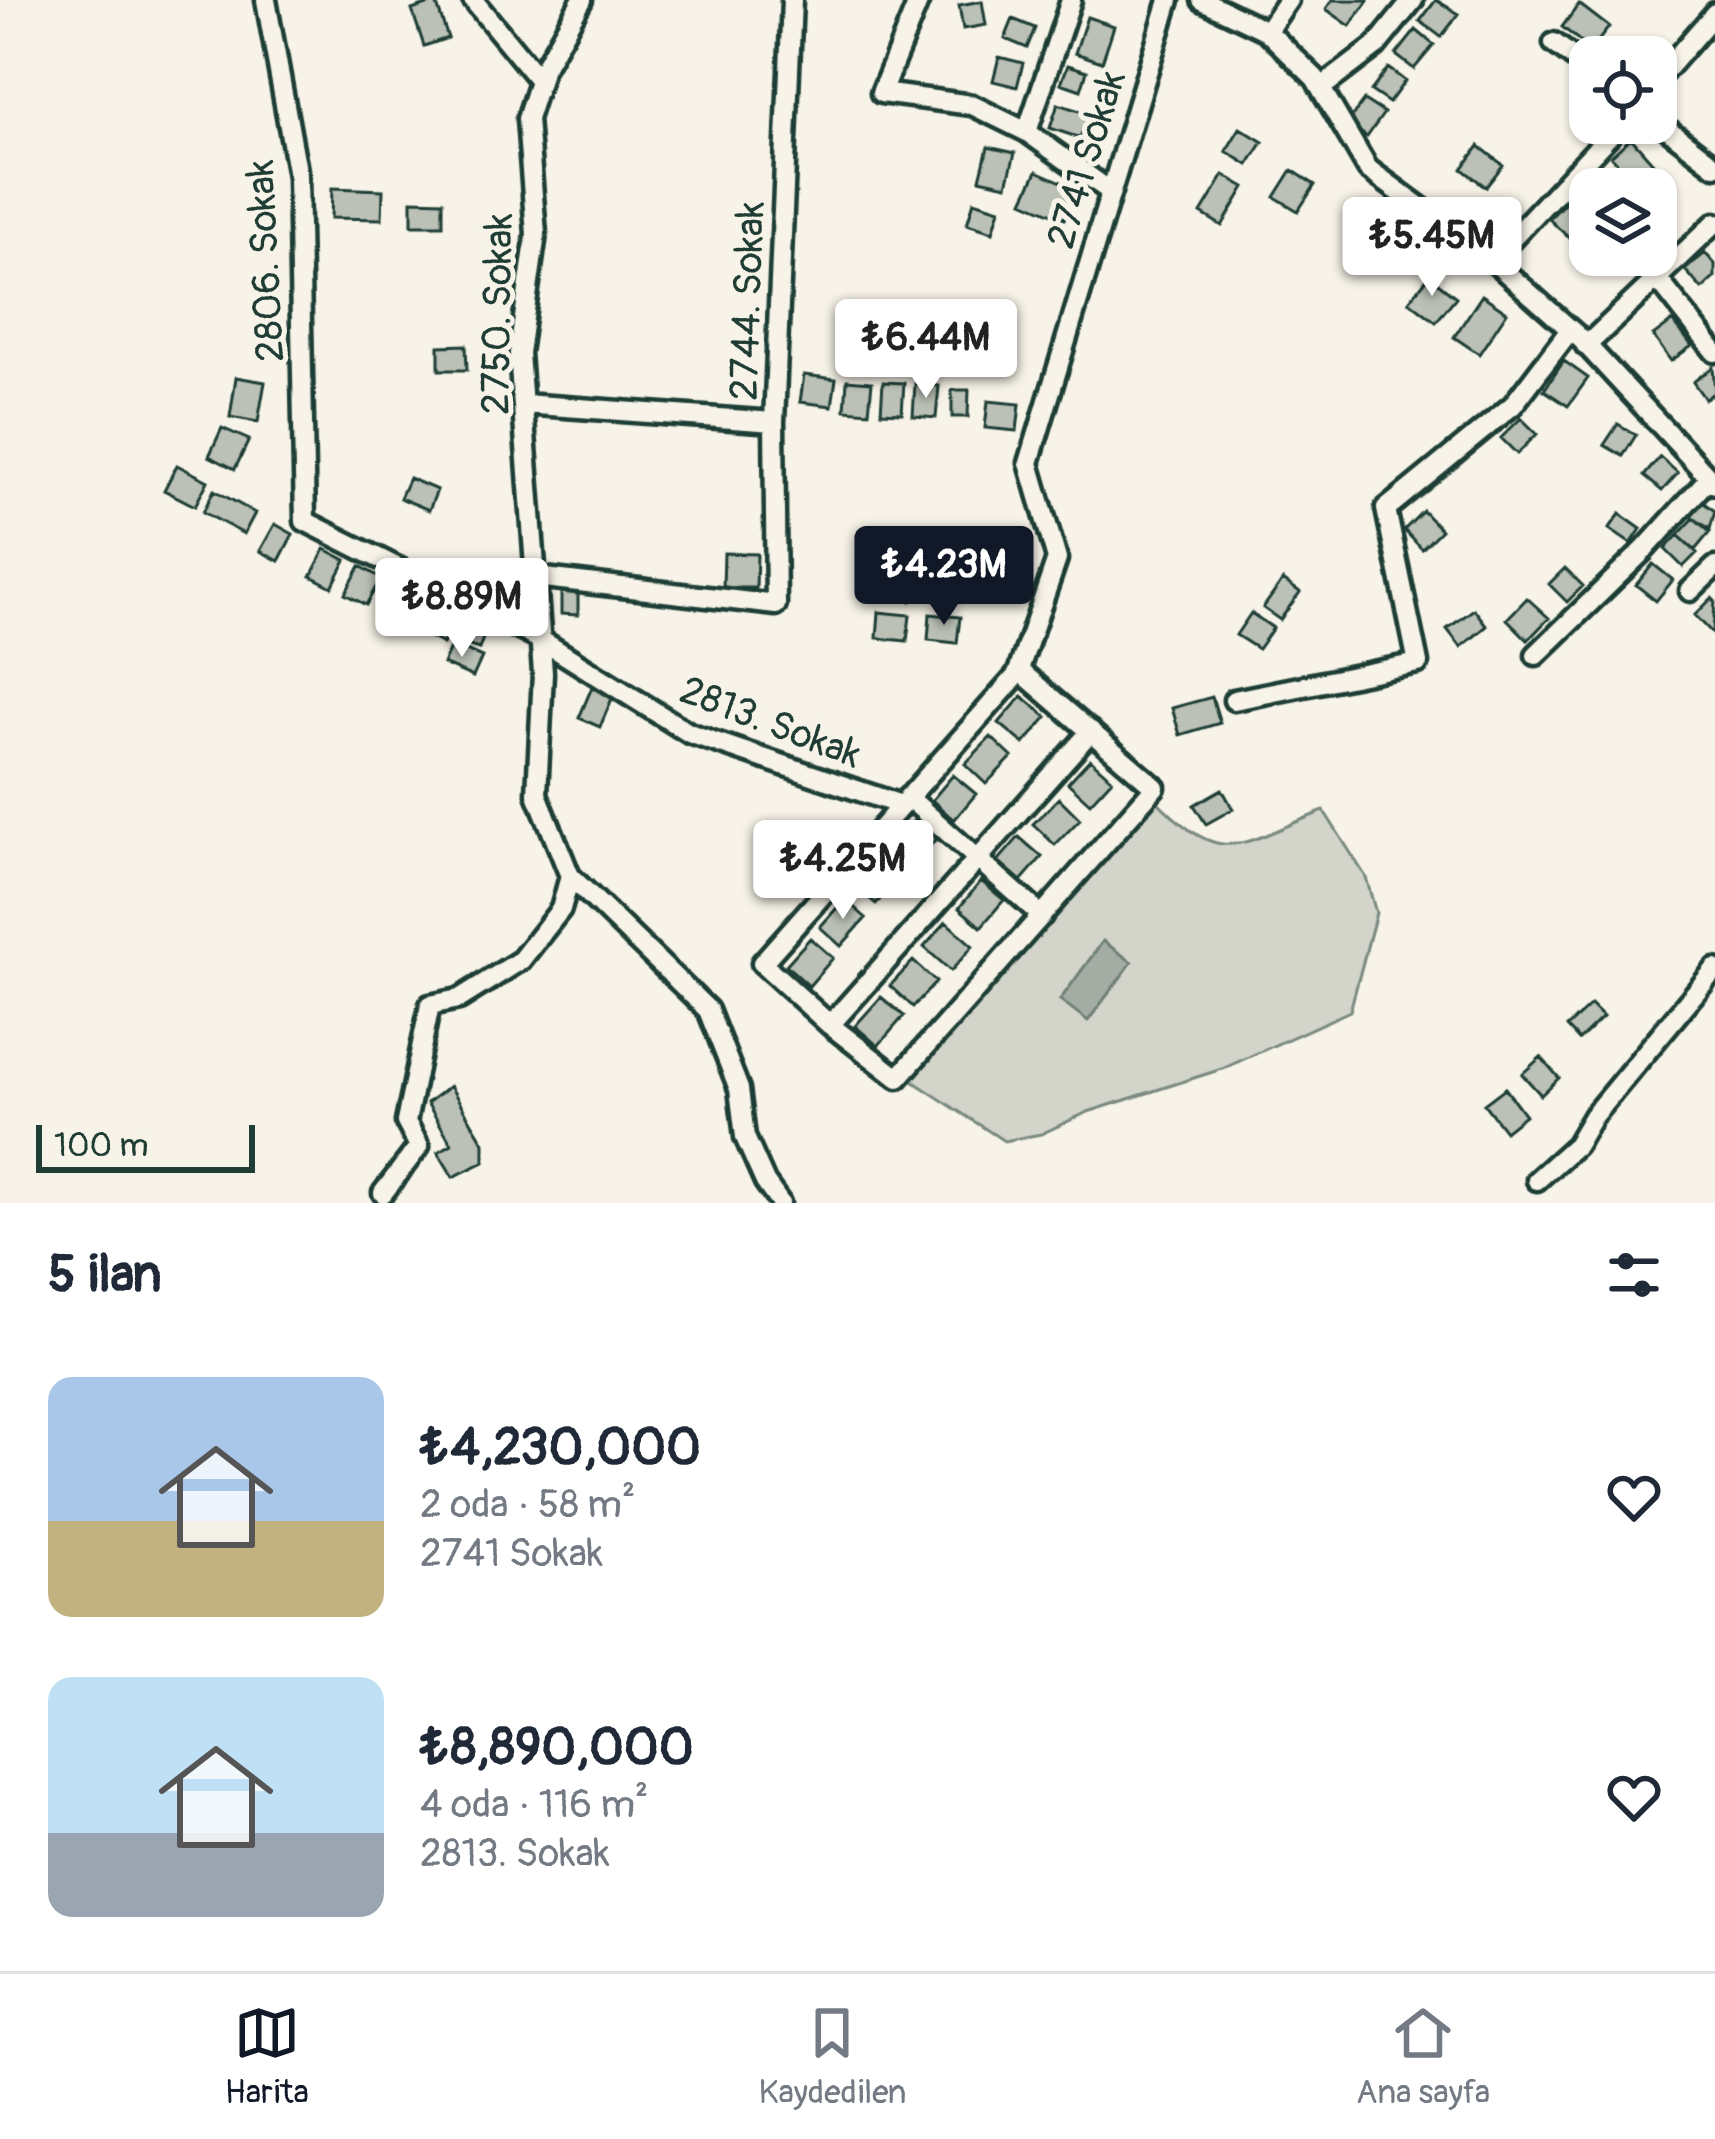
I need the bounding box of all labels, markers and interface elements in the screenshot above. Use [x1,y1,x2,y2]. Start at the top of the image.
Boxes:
map controls [1569,36,1677,276]
button: locate [1569,36,1677,144]
street label: 2741 Sokak [1036,65,1137,254]
street label: 2806. Sokak [236,159,295,363]
button: layers [1569,168,1677,276]
pin: ₺5.45M [1334,197,1530,299]
street label: 2744. Sokak [720,201,775,401]
text: ₺5.45M [1370,211,1494,260]
street label: 2750. Sokak [471,213,524,415]
pin: ₺6.44M [828,299,1024,401]
text: ₺6.44M [862,313,990,362]
pin: ₺4.23M [846,526,1042,628]
text: ₺4.23M [881,540,1007,589]
pin: ₺8.89M [364,558,560,660]
text: ₺8.89M [402,572,522,621]
street label: 2813. Sokak [673,666,868,779]
pin: ₺4.25M [745,820,941,922]
text: ₺4.25M [780,834,906,883]
scale bar [36,1119,255,1172]
text: 100 m [54,1125,148,1166]
icon: filters [1601,1242,1667,1308]
text: 5 ilan [48,1243,162,1307]
text: ₺4,230,000 [420,1416,701,1480]
icon: home [144,1425,288,1569]
icon: heart [1601,1464,1667,1530]
text: 2 oda · 58 m² [420,1480,635,1529]
text: 2741 Sokak [420,1529,603,1578]
text: ₺8,890,000 [420,1716,694,1780]
icon: home [144,1725,288,1869]
icon: heart [1601,1764,1667,1830]
text: 4 oda · 116 m² [420,1780,648,1829]
text: 2813. Sokak [420,1829,610,1878]
tab: Harita [225,2000,309,2113]
tab: Kaydedilen [758,2000,906,2113]
tab: Ana sayfa [1356,2000,1490,2113]

